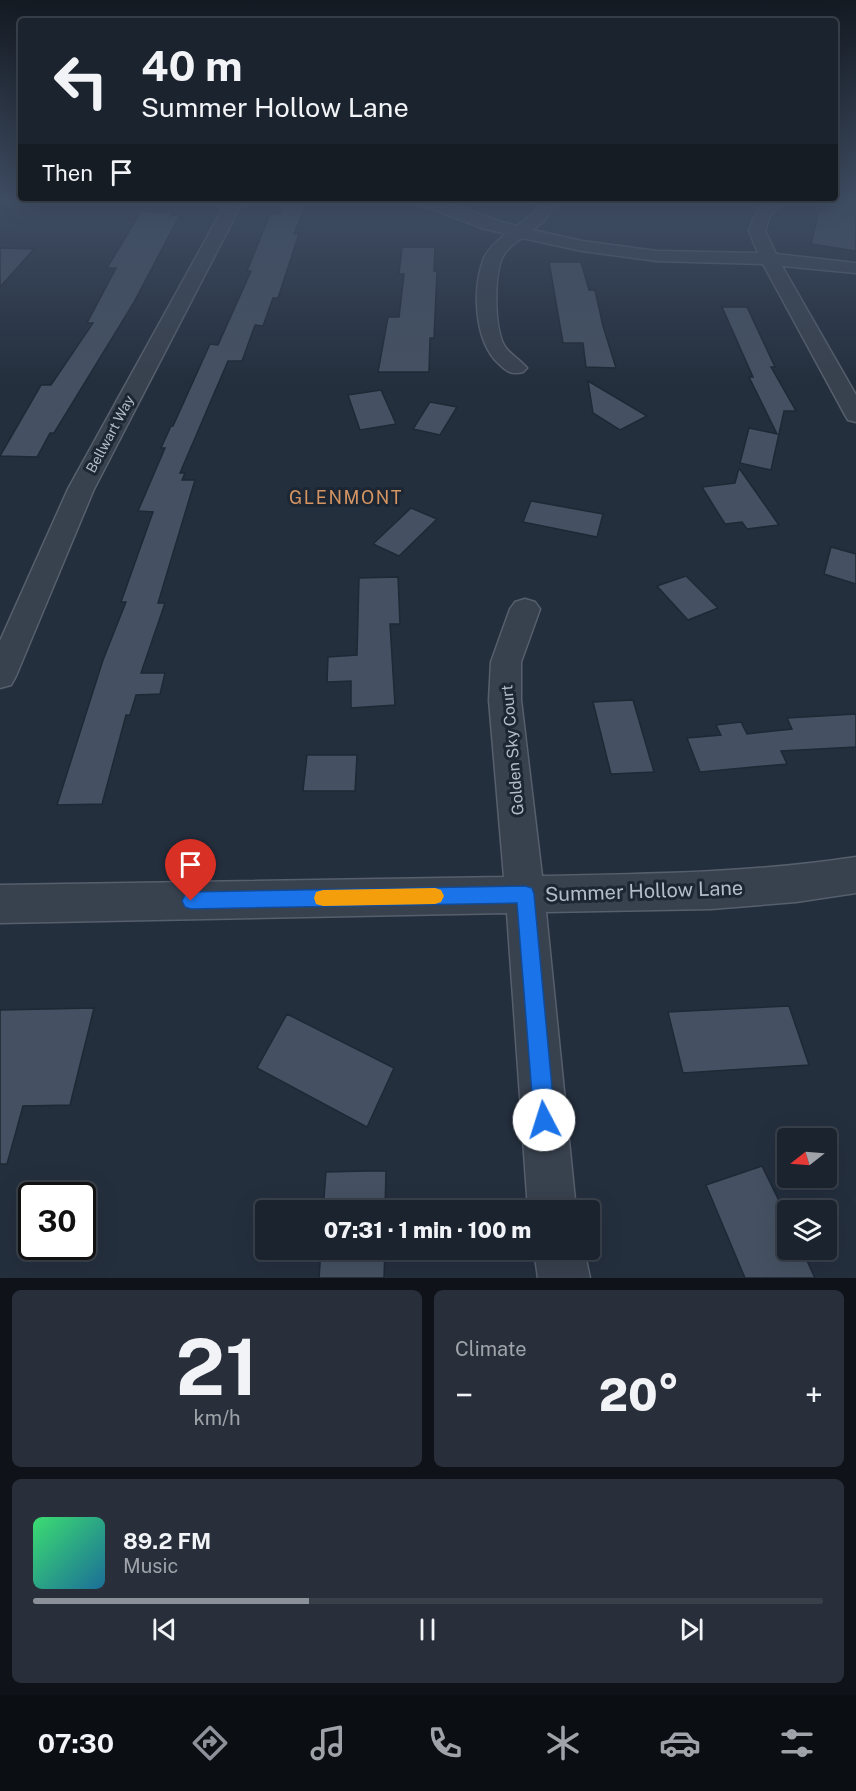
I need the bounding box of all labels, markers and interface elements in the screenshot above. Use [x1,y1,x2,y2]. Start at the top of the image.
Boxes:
text: 40 m [141,41,243,90]
icon: left [42,42,120,120]
text: Summer Hollow Lane [141,91,409,123]
icon: arrive [105,156,138,189]
text: Then [42,160,93,186]
street label: Bellwart Way [83,392,137,475]
district label: GLENMONT [289,487,403,508]
street label: Golden Sky Court [497,684,528,816]
pin [165,839,216,901]
icon: arrive [174,848,207,881]
street label: Summer Hollow Lane [545,876,743,906]
position arrow [512,1088,576,1152]
north arrow [777,1128,837,1188]
map controls [777,1128,837,1260]
speed limit sign: 30 [18,1182,96,1260]
button: layers [777,1200,837,1260]
text: 07:31 · 1 min · 100 m [324,1217,531,1243]
text: 21 [176,1321,258,1413]
text: Climate [455,1337,527,1361]
text: 20° [599,1368,679,1421]
text: − [455,1376,473,1414]
text: + [805,1376,823,1414]
text: km/h [193,1406,241,1430]
text: 89.2 FM [123,1528,211,1554]
text: Music [123,1554,178,1578]
icon: previous [148,1613,181,1646]
icon: pause [411,1613,444,1646]
icon: next [675,1613,708,1646]
icon: directions [189,1722,231,1764]
icon: music [307,1722,349,1764]
icon: phone [424,1722,466,1764]
icon: climate [542,1722,584,1764]
icon: car [659,1722,701,1764]
icon: filters [776,1722,818,1764]
text: 07:30 [38,1727,114,1759]

